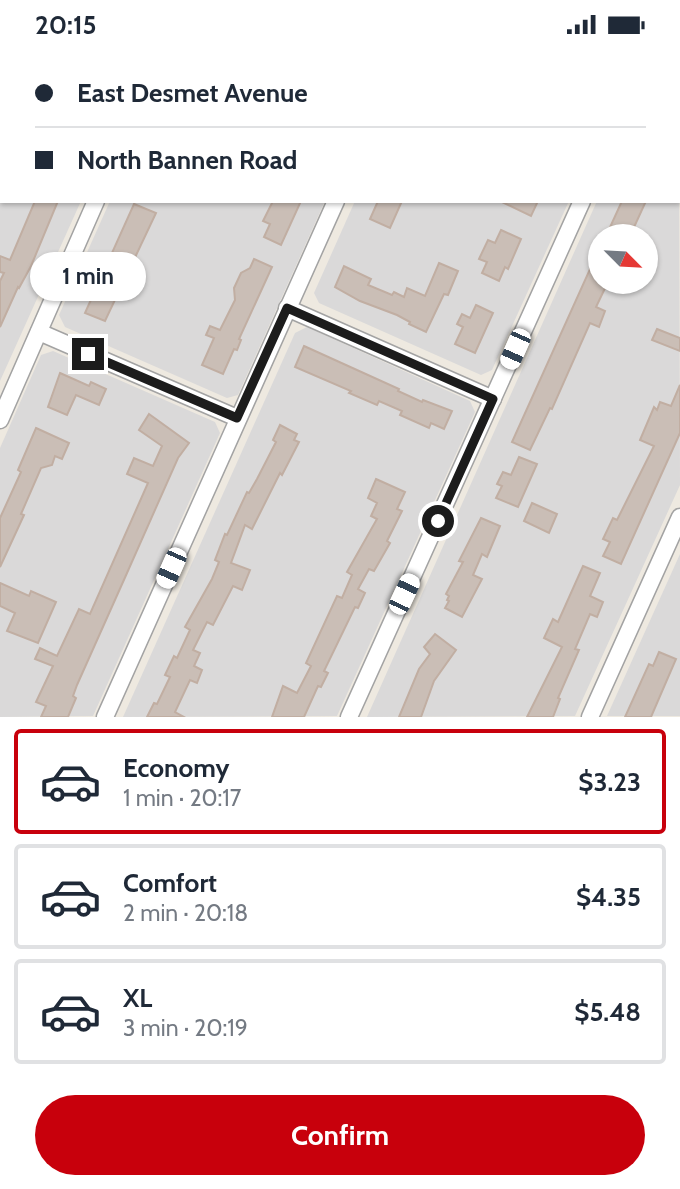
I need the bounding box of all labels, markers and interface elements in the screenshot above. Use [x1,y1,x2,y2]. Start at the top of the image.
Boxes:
text: 20:15 [35,9,96,41]
text: East Desmet Avenue [77,77,308,109]
text: North Bannen Road [77,144,297,176]
north arrow [588,224,658,294]
map controls [588,224,658,294]
callout: 1 min [30,253,146,301]
text: 1 min [62,262,114,290]
car [497,326,534,372]
route end [72,338,104,370]
route start [422,505,454,537]
car [153,545,190,591]
car [386,571,423,617]
icon: car [39,750,102,813]
text: Economy [123,752,229,784]
text: $3.23 [578,766,641,798]
text: 1 min · 20:17 [123,784,241,812]
icon: car [39,865,102,928]
text: Comfort [123,867,217,899]
text: $4.35 [576,881,641,913]
text: 2 min · 20:18 [123,899,248,927]
icon: car [39,980,102,1043]
text: XL [123,982,152,1014]
text: $5.48 [574,996,641,1028]
text: 3 min · 20:19 [123,1014,248,1042]
button: Confirm [35,1095,645,1175]

